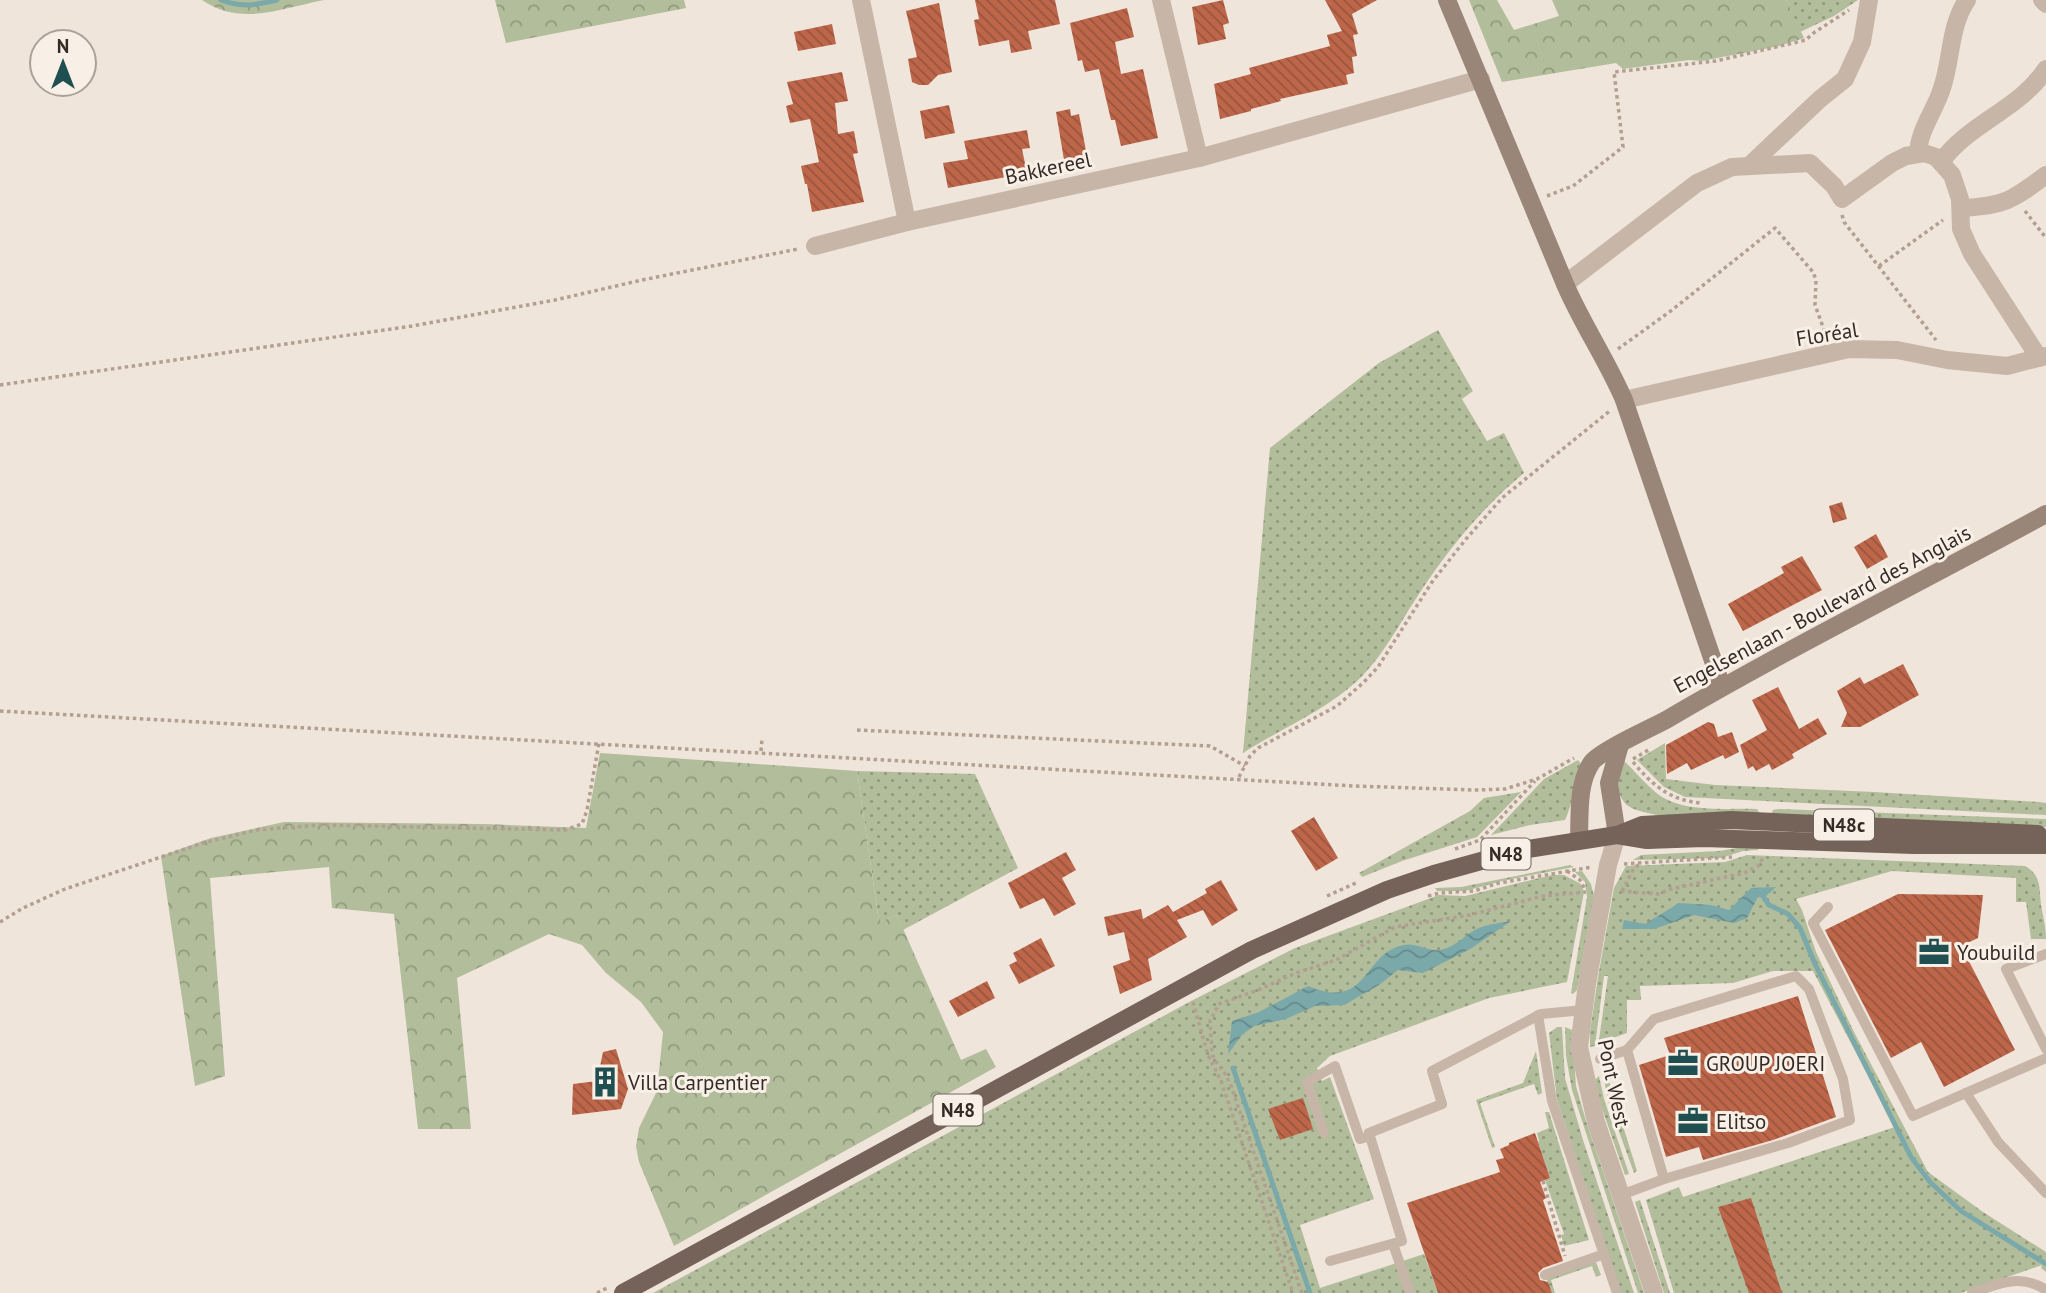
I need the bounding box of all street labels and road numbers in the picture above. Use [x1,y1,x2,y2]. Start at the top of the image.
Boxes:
street label: Bakkereel [1002,146,1094,190]
street label: Floréal [1794,316,1860,352]
street label: Engelsenlaan - Boulevard des Anglais [1669,519,1975,699]
road number: N48c [1814,810,1874,840]
road number: N48 [1482,838,1530,870]
street label: Pont West [1592,1037,1636,1129]
road number: N48 [934,1094,982,1126]

